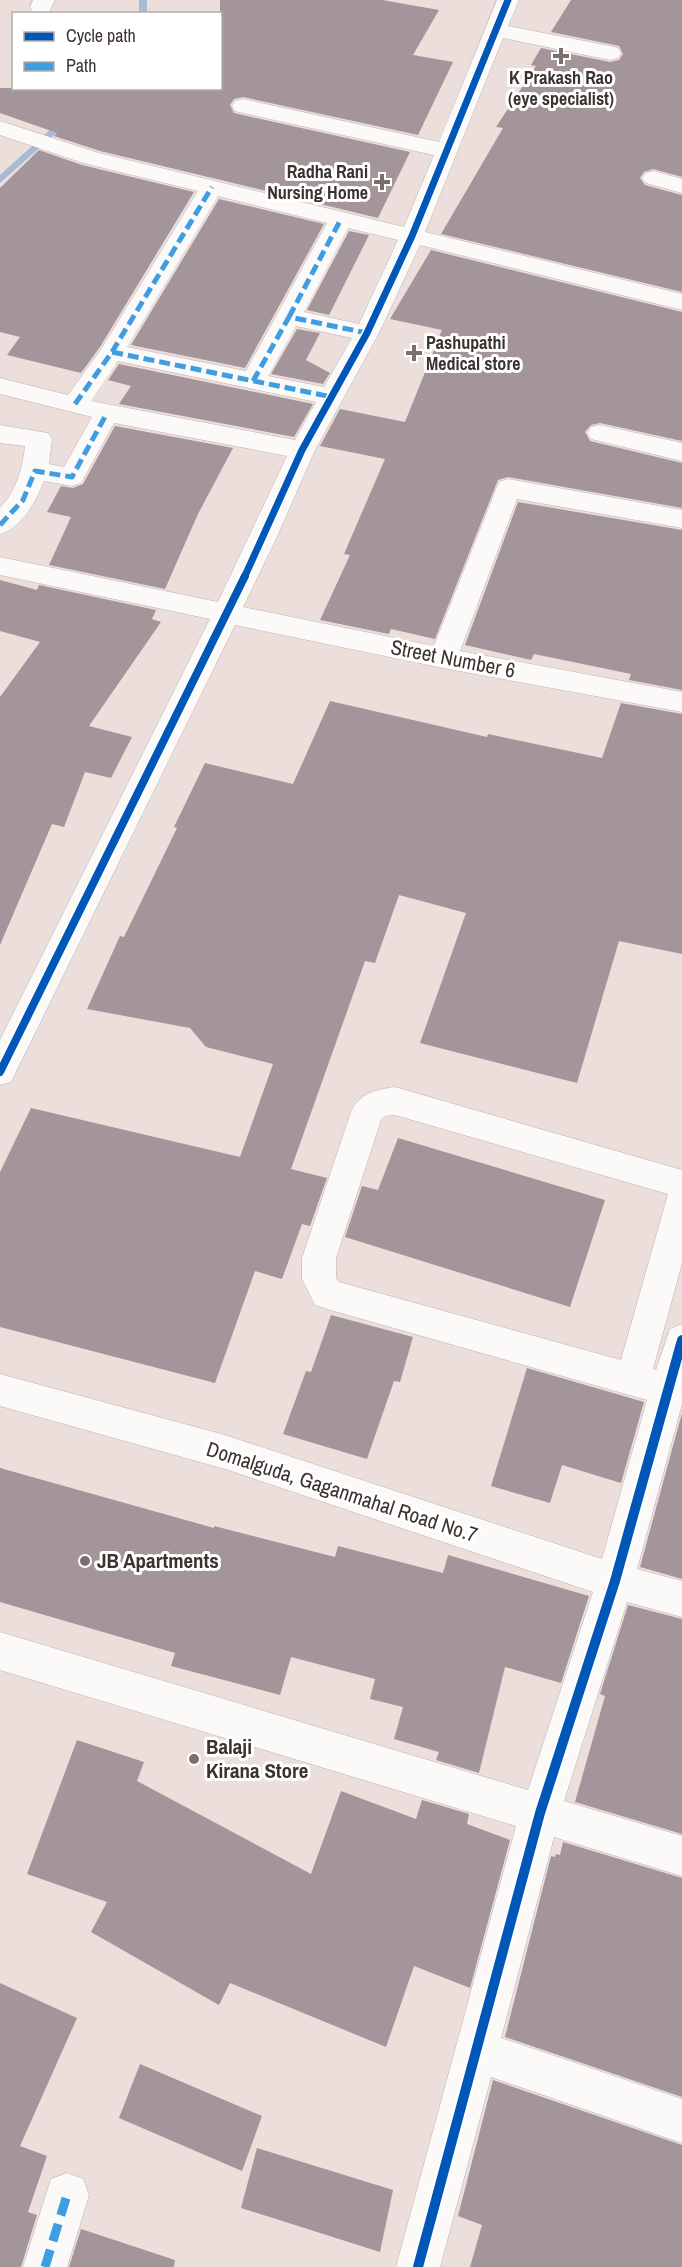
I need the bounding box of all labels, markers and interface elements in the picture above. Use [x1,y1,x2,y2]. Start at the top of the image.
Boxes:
legend [12,12,222,90]
text: Cycle path [66,23,136,48]
marker: K Prakash Rao (eye specialist) [552,47,570,65]
text: Path [66,53,96,78]
place label: K Prakash Rao (eye specialist) [508,65,614,111]
place label: Radha Rani Nursing Home [267,159,368,205]
marker: Radha Rani Nursing Home [373,173,391,191]
place label: Pashupathi Medical store [426,330,520,376]
marker: Pashupathi Medical store [407,346,421,360]
street label: Street Number 6 [388,632,518,685]
street label: Domalguda, Gaganmahal Road No.7 [203,1434,481,1549]
place label: JB Apartments [97,1546,219,1575]
marker: JB Apartments [78,1554,92,1568]
place label: Balaji Kirana Store [206,1732,308,1785]
marker: Balaji Kirana Store [187,1752,201,1766]

